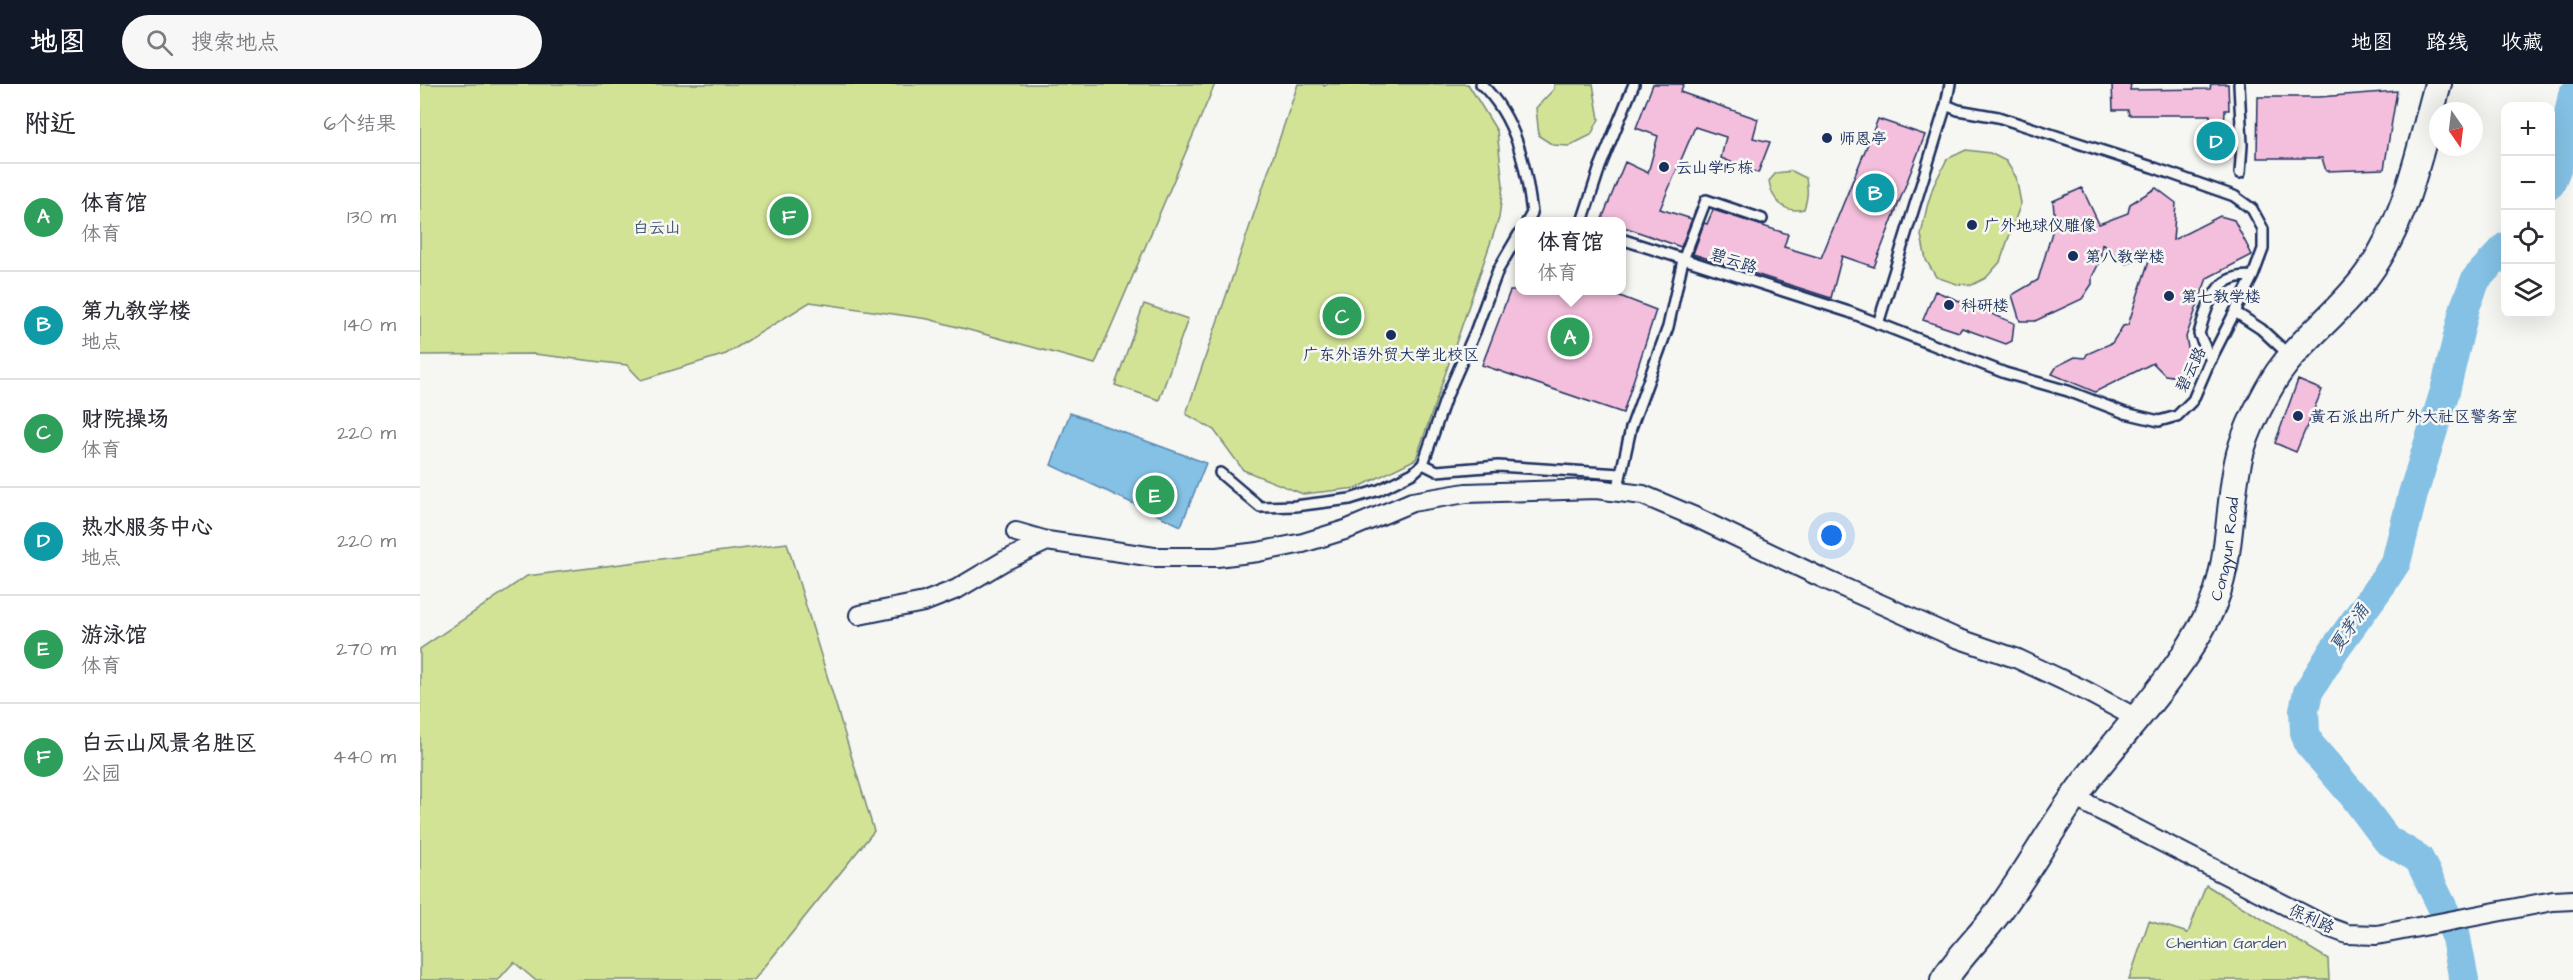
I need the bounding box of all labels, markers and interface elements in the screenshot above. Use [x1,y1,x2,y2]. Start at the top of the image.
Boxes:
search box [122,15,542,69]
text: 地图 [30,23,86,62]
icon: search [143,26,176,59]
text: 搜索地点 [191,27,279,58]
text: 地图 [2351,28,2393,57]
text: 路线 [2426,28,2468,57]
text: 收藏 [2501,28,2543,57]
north arrow [2429,102,2483,156]
map controls [2501,102,2555,318]
button: + [2501,102,2555,156]
text: 附近 [24,106,76,142]
text: 6个结果 [323,110,396,138]
pin: D [2196,118,2236,164]
place label: 师恩亭 [1839,128,1887,150]
marker: 师恩亭 [1820,131,1834,145]
button: − [2501,156,2555,210]
place label: 云山学15栋 [1676,157,1753,179]
marker: 云山学15栋 [1657,160,1671,174]
pin: B [1856,170,1894,216]
text: 体育馆 [81,188,147,219]
pin: F [770,194,808,238]
text: A [37,203,50,231]
text: 130 m [347,203,396,231]
button: locate [2501,210,2555,264]
place label: 广外地球仪雕像 [1984,215,2096,237]
park label: 白云山 [633,217,681,239]
popup [1515,217,1626,295]
marker: 广外地球仪雕像 [1965,218,1979,232]
text: 体育 [81,220,121,248]
text: 体育馆 [1537,227,1604,258]
street label: 碧云路 [1707,243,1760,279]
place label: 第八教学楼 [2085,246,2165,268]
marker: 第八教学楼 [2066,249,2080,263]
text: 体育 [1537,259,1577,287]
button: layers [2501,264,2555,318]
place label: 第七教学楼 [2181,286,2261,308]
marker: 第七教学楼 [2162,289,2176,303]
pin: C [1322,294,1362,338]
place label: 科研楼 [1961,295,2009,317]
text: 第九教学楼 [81,296,191,327]
marker: 科研楼 [1942,298,1956,312]
text: B [36,311,51,339]
text: 140 m [344,311,396,339]
pin: A [1550,314,1590,360]
text: 地点 [81,328,121,356]
marker: 广东外语外贸大学北校区 [1384,328,1398,342]
street label: 碧云路 [2170,343,2211,396]
place label: 广东外语外贸大学北校区 [1303,344,1479,366]
text: 财院操场 [81,404,169,435]
place label: 黄石派出所广外大社区警务室 [2310,406,2518,428]
marker: 黄石派出所广外大社区警务室 [2291,409,2305,423]
text: C [36,419,51,447]
text: 220 m [337,419,396,447]
text: 体育 [81,436,121,464]
pin: E [1136,472,1174,518]
street label: Congyun Road [2205,496,2244,604]
text: 热水服务中心 [81,512,213,543]
your location [1817,521,1846,550]
text: D [37,527,50,555]
text: 220 m [337,527,396,555]
text: 地点 [81,544,121,572]
water label: 夏茅涌 [2324,598,2376,658]
text: 游泳馆 [81,620,147,651]
text: E [38,635,49,663]
text: 270 m [336,635,396,663]
text: 体育 [81,652,121,680]
text: 白云山风景名胜区 [81,728,257,759]
text: F [37,743,50,771]
text: 440 m [333,743,396,771]
text: 公园 [81,760,121,788]
street label: 保利路 [2285,899,2338,939]
park label: Chentian Garden [2166,932,2286,954]

